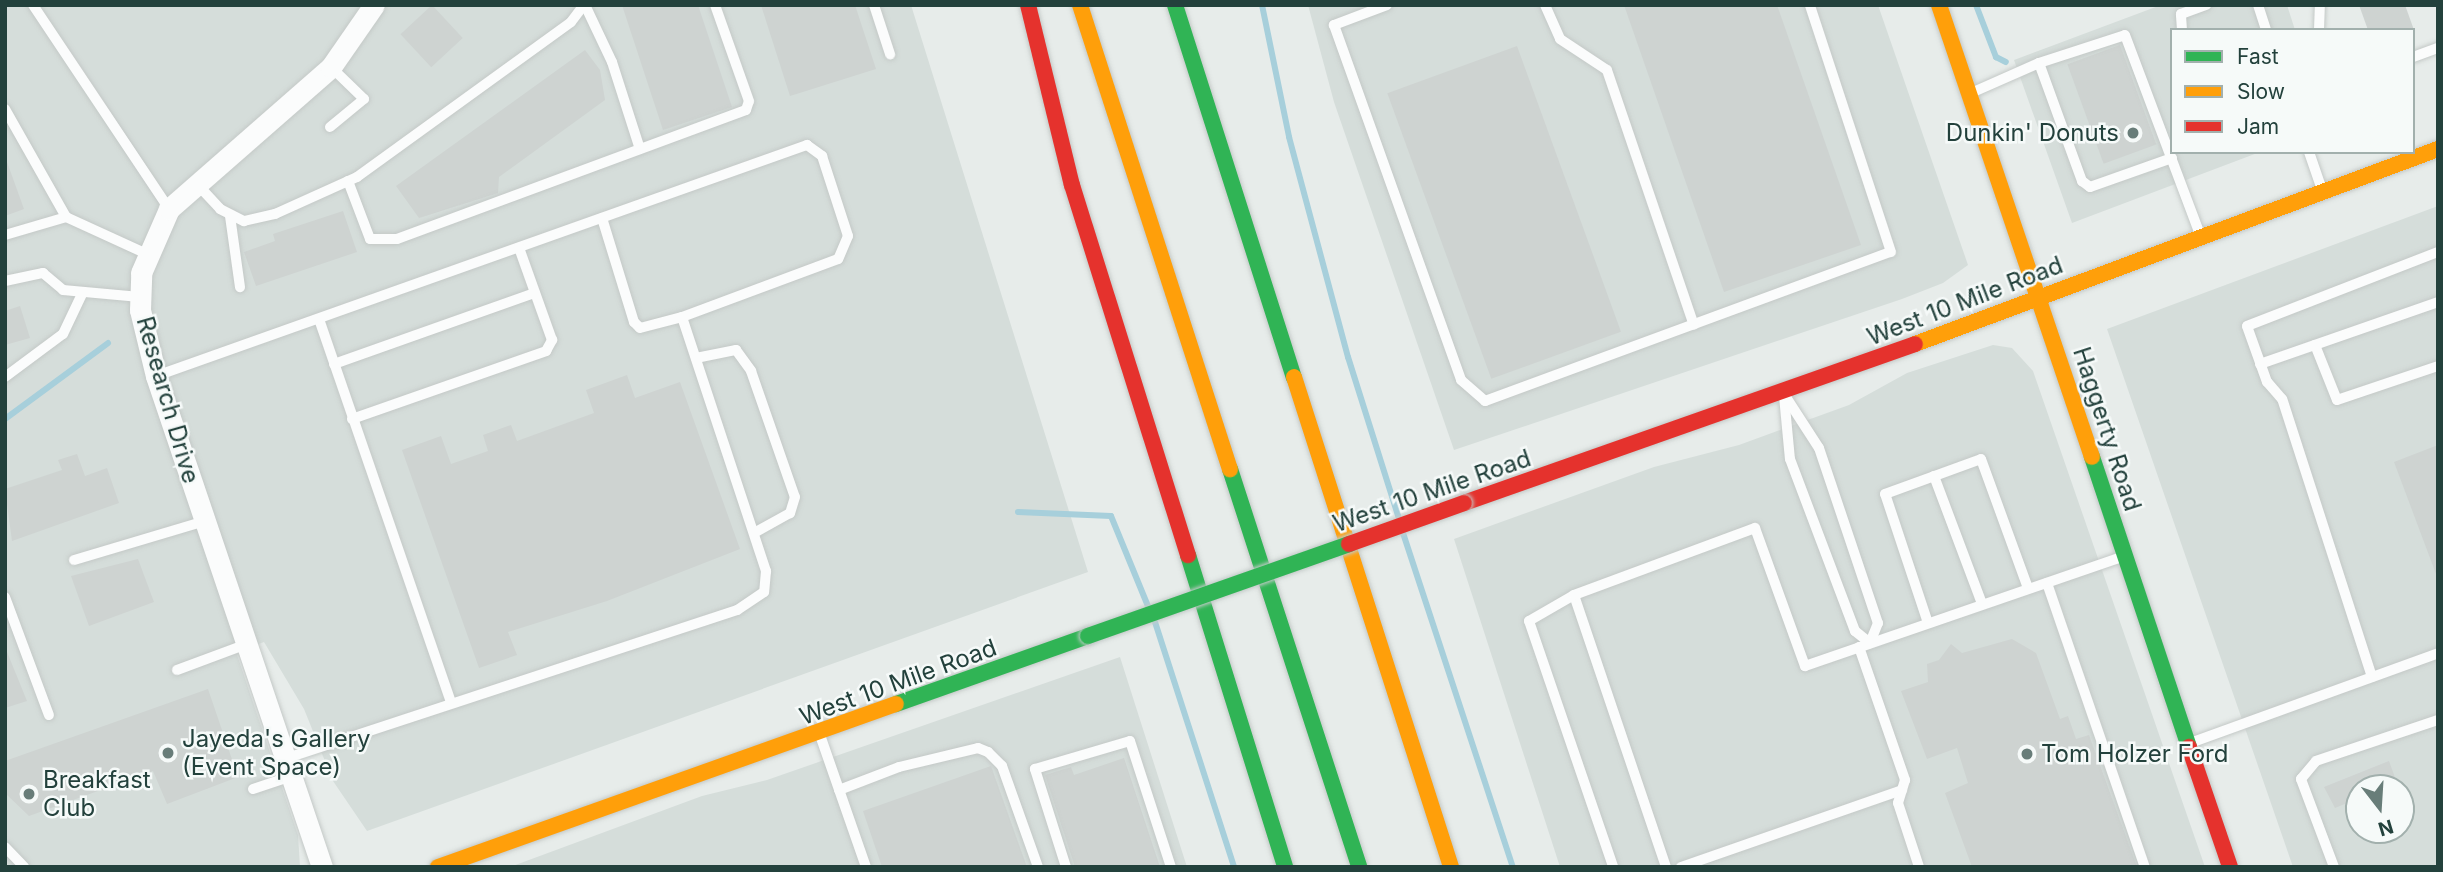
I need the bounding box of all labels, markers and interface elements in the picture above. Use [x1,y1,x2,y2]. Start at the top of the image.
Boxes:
legend [2170,28,2415,154]
text: Fast [2237,44,2279,69]
text: Slow [2237,79,2285,104]
text: Jam [2237,114,2279,139]
place label: Dunkin' Donuts [1946,119,2119,147]
marker: Dunkin' Donuts [2125,125,2141,141]
street label: West 10 Mile Road [1863,250,2067,352]
street label: Research Drive [130,313,206,487]
street label: Haggerty Road [2067,343,2147,515]
street label: West 10 Mile Road [1329,444,1535,538]
street label: West 10 Mile Road [796,633,1000,731]
place label: Jayeda's Gallery (Event Space) [182,725,371,781]
place label: Tom Holzer Ford [2041,740,2228,768]
marker: Jayeda's Gallery (Event Space) [160,745,176,761]
marker: Tom Holzer Ford [2019,746,2035,762]
place label: Breakfast Club [43,766,151,822]
north arrow [2345,774,2415,844]
marker: Breakfast Club [21,786,37,802]
text: N [2375,815,2396,841]

